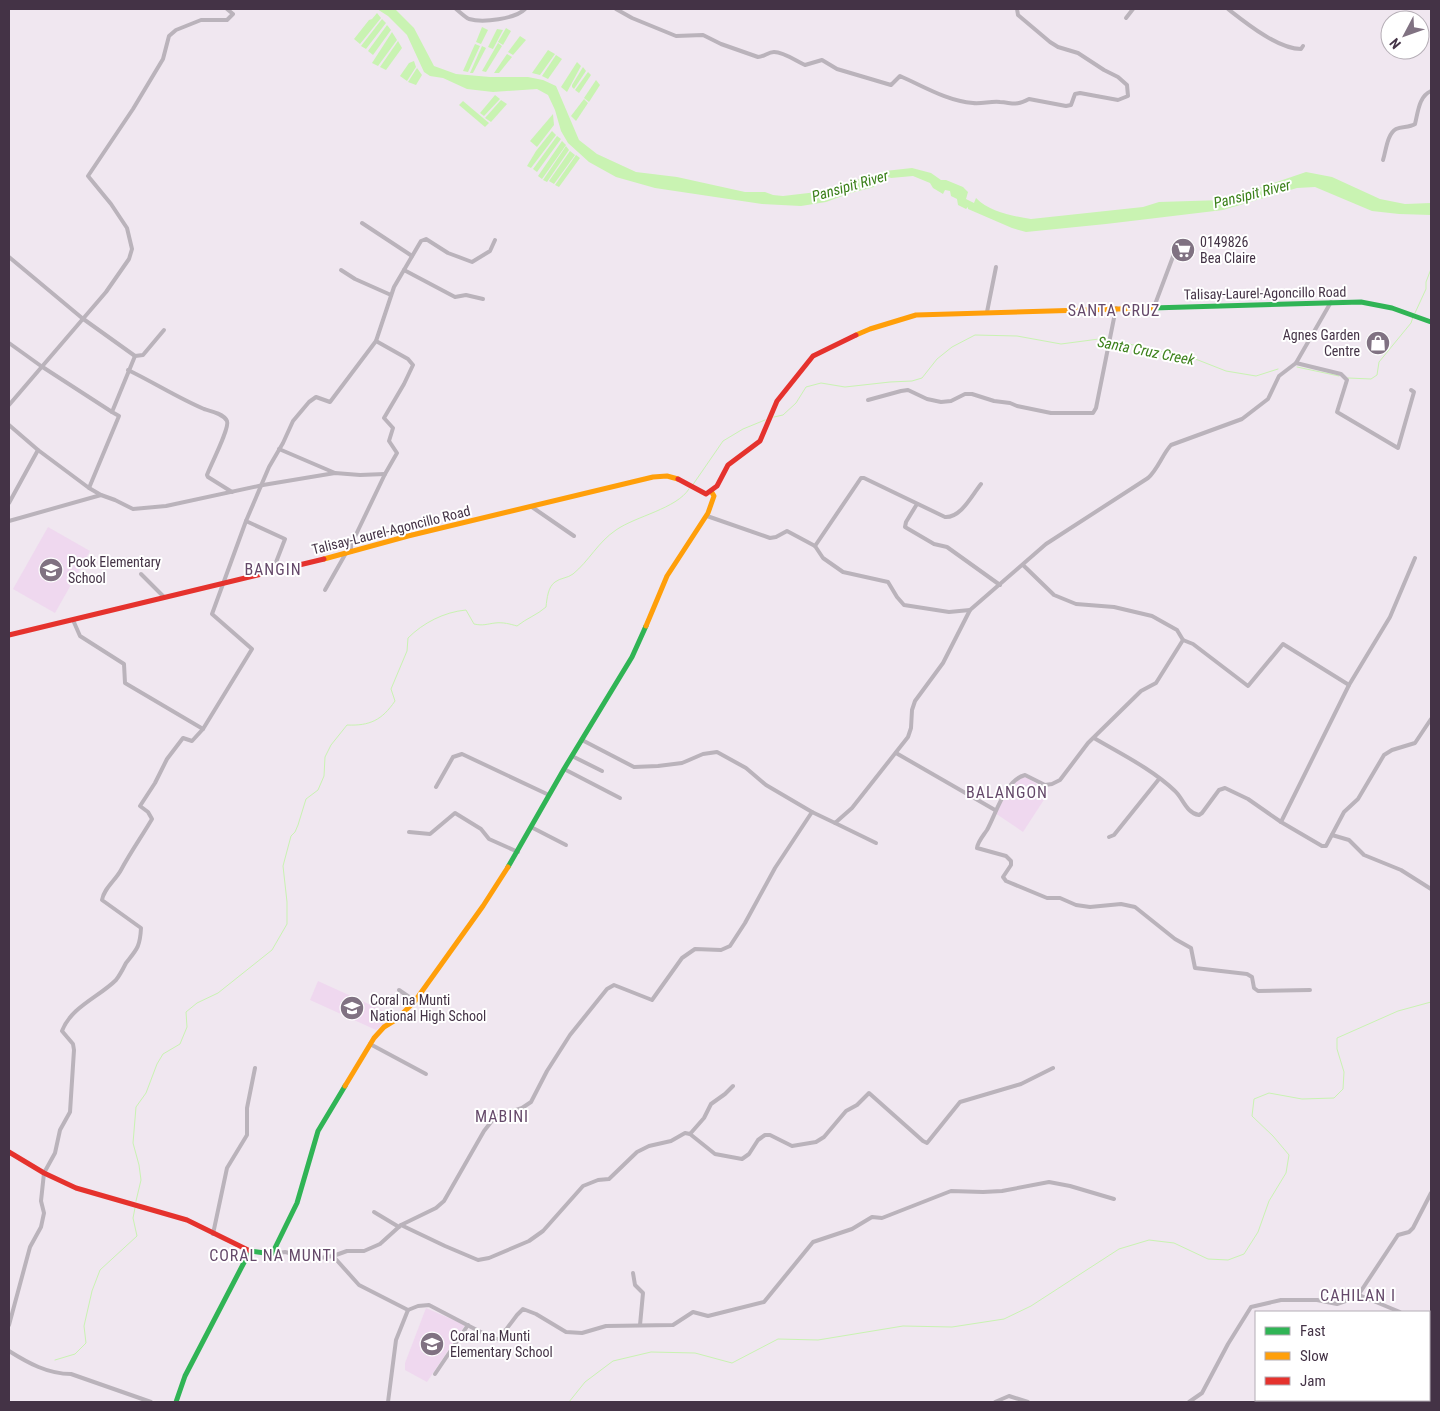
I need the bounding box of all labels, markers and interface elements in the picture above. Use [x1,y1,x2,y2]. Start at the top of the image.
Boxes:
north arrow [1380,10,1430,60]
text: N [1386,35,1404,52]
water label: Pansipit River [810,166,891,205]
water label: Pansipit River [1212,176,1293,212]
place label: 0149826 Bea Claire [1200,234,1256,266]
supermarket icon: 0149826 Bea Claire [1170,237,1196,263]
street label: Talisay-Laurel-Agoncillo Road [1184,284,1346,302]
district label: SANTA CRUZ [1068,301,1160,320]
place label: Agnes Garden Centre [1283,327,1360,359]
shop icon: Agnes Garden Centre [1365,330,1391,356]
water label: Santa Cruz Creek [1096,333,1196,369]
street label: Talisay-Laurel-Agoncillo Road [310,503,472,557]
place label: Pook Elementary School [68,554,161,586]
school or university icon: Pook Elementary School [38,557,64,583]
district label: BANGIN [244,560,302,579]
district label: BALANGON [966,783,1048,802]
place label: Coral na Munti National High School [370,992,486,1024]
school or university icon: Coral na Munti National High School [339,995,365,1021]
district label: MABINI [475,1107,529,1126]
district label: CORAL NA MUNTI [209,1246,337,1265]
district label: CAHILAN I [1320,1286,1396,1305]
legend [1255,1311,1430,1401]
text: Fast [1300,1322,1325,1340]
place label: Coral na Munti Elementary School [450,1328,553,1360]
school or university icon: Coral na Munti Elementary School [419,1331,445,1357]
text: Slow [1300,1347,1329,1365]
text: Jam [1300,1372,1326,1390]

